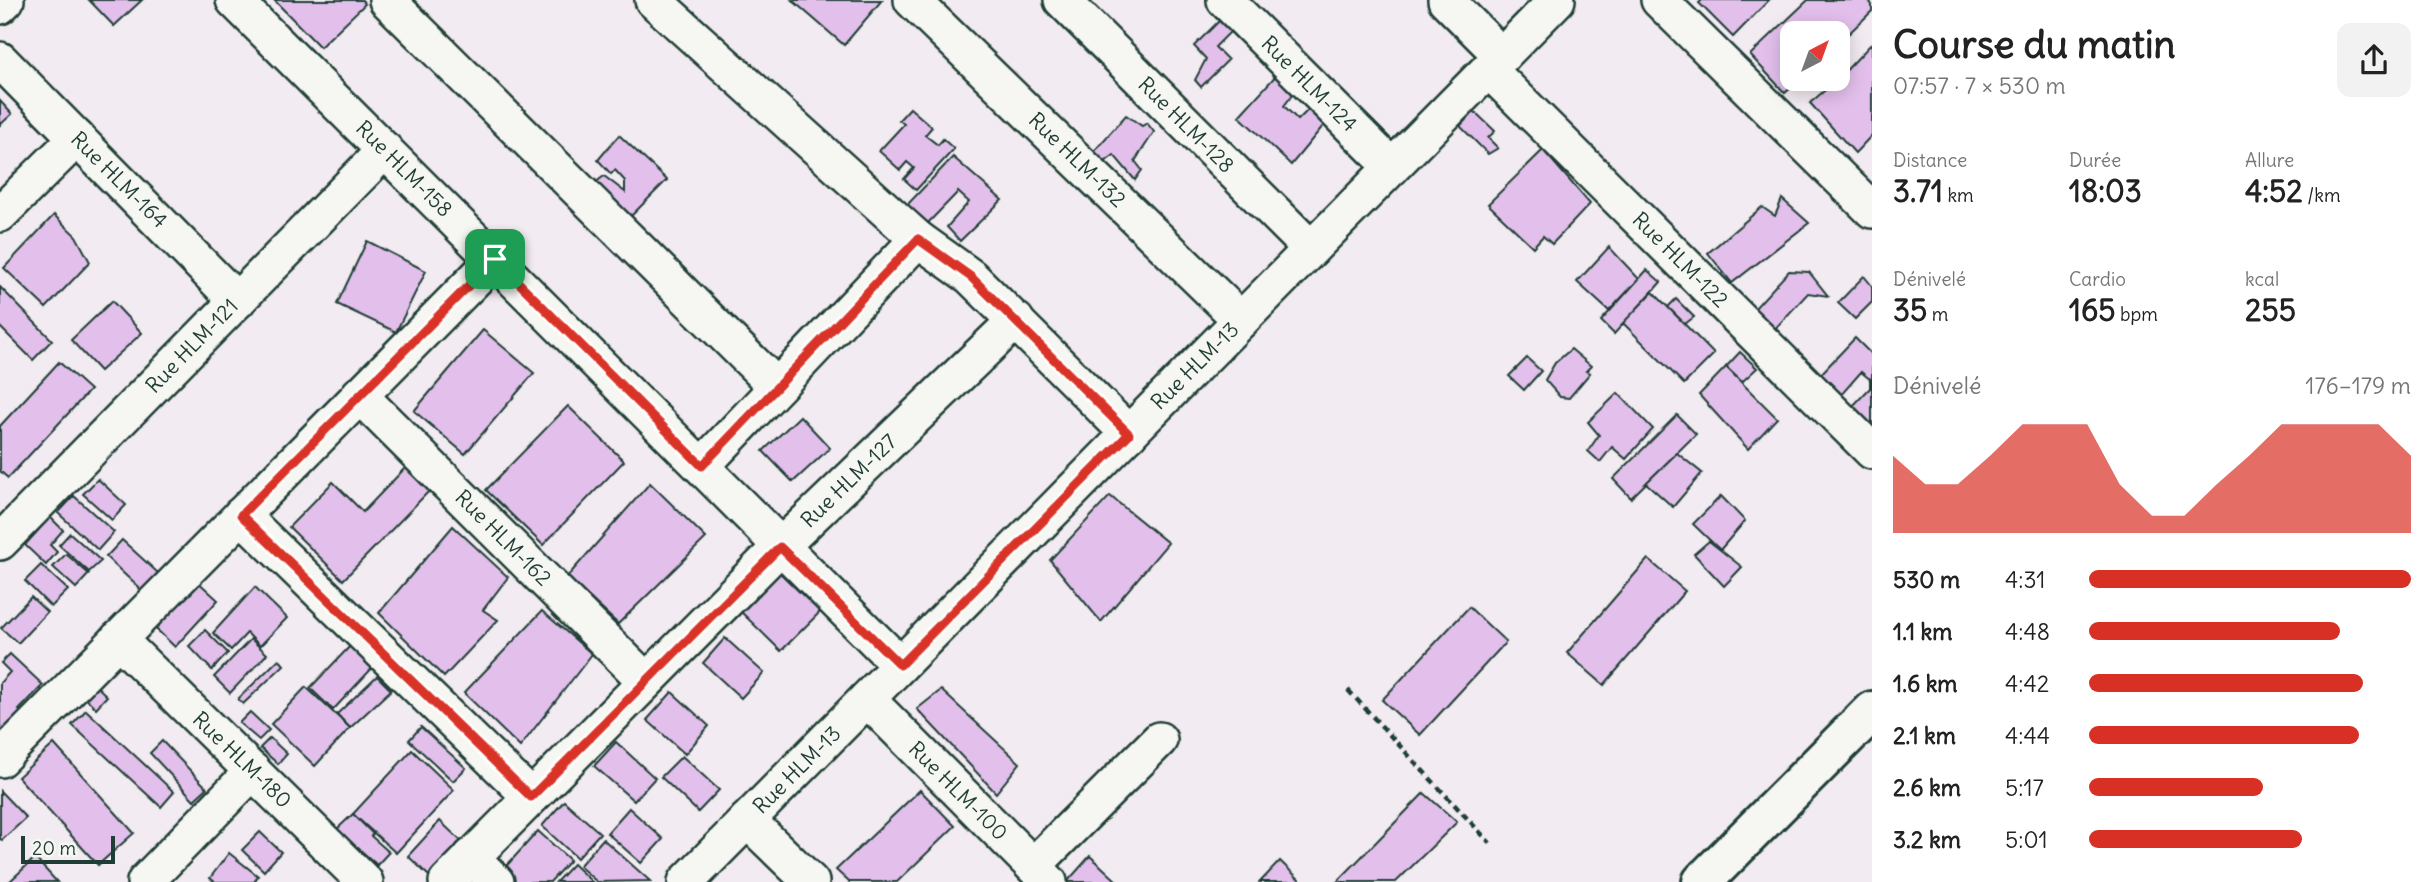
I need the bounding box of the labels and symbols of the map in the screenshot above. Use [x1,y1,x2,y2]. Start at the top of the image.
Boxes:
north arrow [1780,21,1850,91]
street label: Rue HLM-124 [1256,30,1363,137]
street label: Rue HLM-128 [1133,71,1240,178]
street label: Rue HLM-132 [1023,106,1132,213]
street label: Rue HLM-158 [350,115,458,223]
street label: Rue HLM-164 [65,126,173,234]
street label: Rue HLM-122 [1627,206,1734,313]
pin [465,229,525,289]
street label: Rue HLM-121 [140,293,244,399]
street label: Rue HLM-13 [1145,316,1244,415]
street label: Rue HLM-127 [795,428,902,533]
street label: Rue HLM-162 [450,484,557,591]
street label: Rue HLM-180 [187,706,298,814]
street label: Rue HLM-13 [747,720,846,819]
street label: Rue HLM-100 [903,735,1014,846]
scale bar [21,833,116,865]

